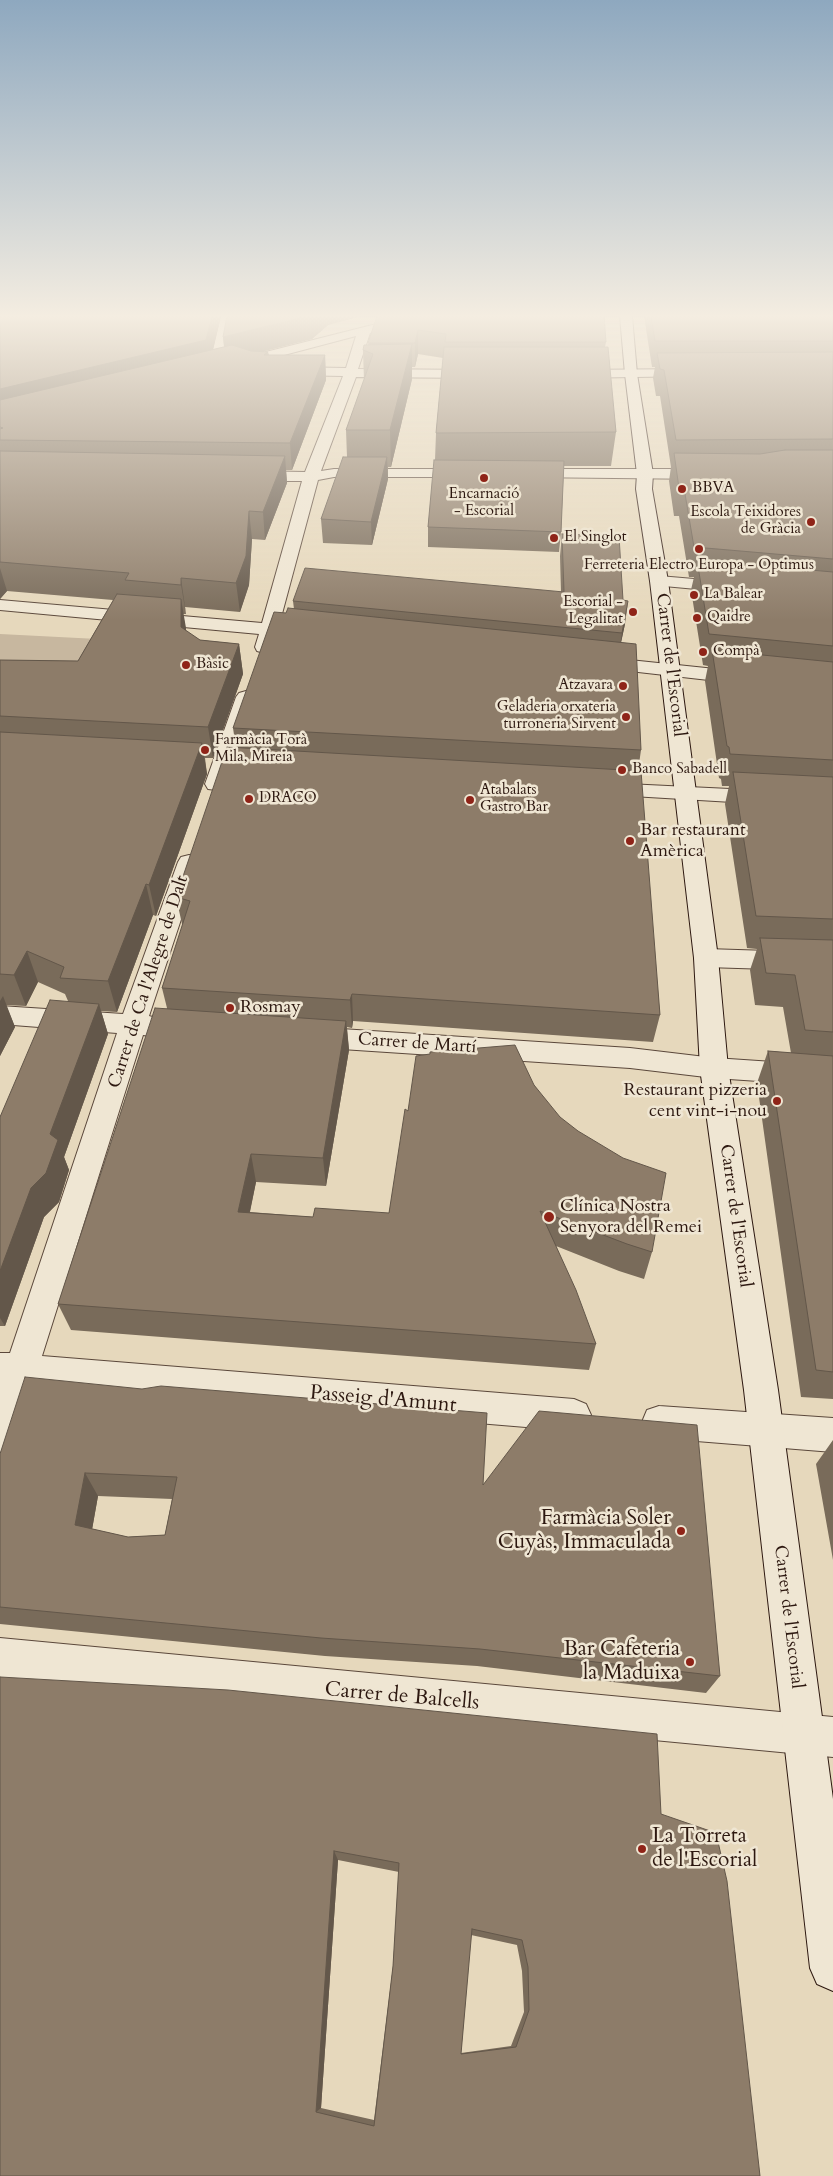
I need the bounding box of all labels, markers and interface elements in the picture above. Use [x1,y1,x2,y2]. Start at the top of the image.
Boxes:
marker: Encarnació - Escorial [478,472,490,484]
place label: BBVA [692,480,734,498]
marker: BBVA [676,483,688,495]
place label: Encarnació - Escorial [449,486,519,521]
place label: Escola Teixidores de Gràcia [690,504,801,539]
marker: Escola Teixidores de Gràcia [805,516,817,528]
place label: El Singlot [564,529,626,547]
marker: El Singlot [548,532,560,544]
marker: Ferreteria Electro Europa - Optimus [693,543,705,555]
place label: Ferreteria Electro Europa - Optimus [584,557,814,575]
place label: La Balear [704,586,763,604]
marker: La Balear [688,589,700,601]
street label: Carrer de l'Escorial [650,592,690,738]
place label: Escorial - Legalitat [563,594,623,629]
marker: Escorial - Legalitat [627,606,639,618]
place label: Qaidre [707,609,751,627]
marker: Qaidre [691,612,703,624]
place label: Compà [713,643,760,661]
marker: Compà [697,646,709,658]
place label: Bàsic [196,656,229,674]
marker: Bàsic [180,659,192,671]
place label: Atzavara [558,677,613,695]
marker: Atzavara [617,680,629,692]
place label: Geladeria orxateria turroneria Sirvent [497,699,616,734]
marker: Geladeria orxateria turroneria Sirvent [620,711,632,723]
place label: Farmàcia Torà Mila, Mireia [215,732,307,767]
marker: Farmàcia Torà Mila, Mireia [199,744,211,756]
place label: Banco Sabadell [632,761,727,779]
marker: Banco Sabadell [616,764,628,776]
place label: Atabalats Gastro Bar [480,782,548,817]
place label: DRACO [259,790,317,808]
marker: DRACO [243,793,255,805]
marker: Atabalats Gastro Bar [464,794,476,806]
place label: Bar restaurant Amèrica [640,820,746,862]
marker: Bar restaurant Amèrica [624,835,636,847]
street label: Carrer de Ca l'Alegre de Dalt [104,873,194,1091]
place label: Rosmay [240,997,301,1019]
marker: Rosmay [224,1002,236,1014]
street label: Carrer de Martí [357,1029,477,1059]
place label: Restaurant pizzeria cent vint-i-nou [624,1080,767,1122]
marker: Restaurant pizzeria cent vint-i-nou [771,1095,783,1107]
street label: Carrer de l'Escorial [714,1143,756,1289]
place label: Clínica Nostra Senyora del Remei [560,1196,702,1238]
marker: Clínica Nostra Senyora del Remei [542,1210,556,1224]
street label: Passeig d'Amunt [309,1381,457,1419]
place label: Farmàcia Soler Cuyàs, Immaculada [498,1506,671,1556]
marker: Farmàcia Soler Cuyàs, Immaculada [675,1525,687,1537]
street label: Carrer de l'Escorial [768,1544,808,1690]
place label: Bar Cafeteria la Maduixa [563,1637,680,1687]
marker: Bar Cafeteria la Maduixa [684,1656,696,1668]
street label: Carrer de Balcells [324,1678,480,1716]
place label: La Torreta de l'Escorial [652,1824,757,1874]
marker: La Torreta de l'Escorial [636,1843,648,1855]

